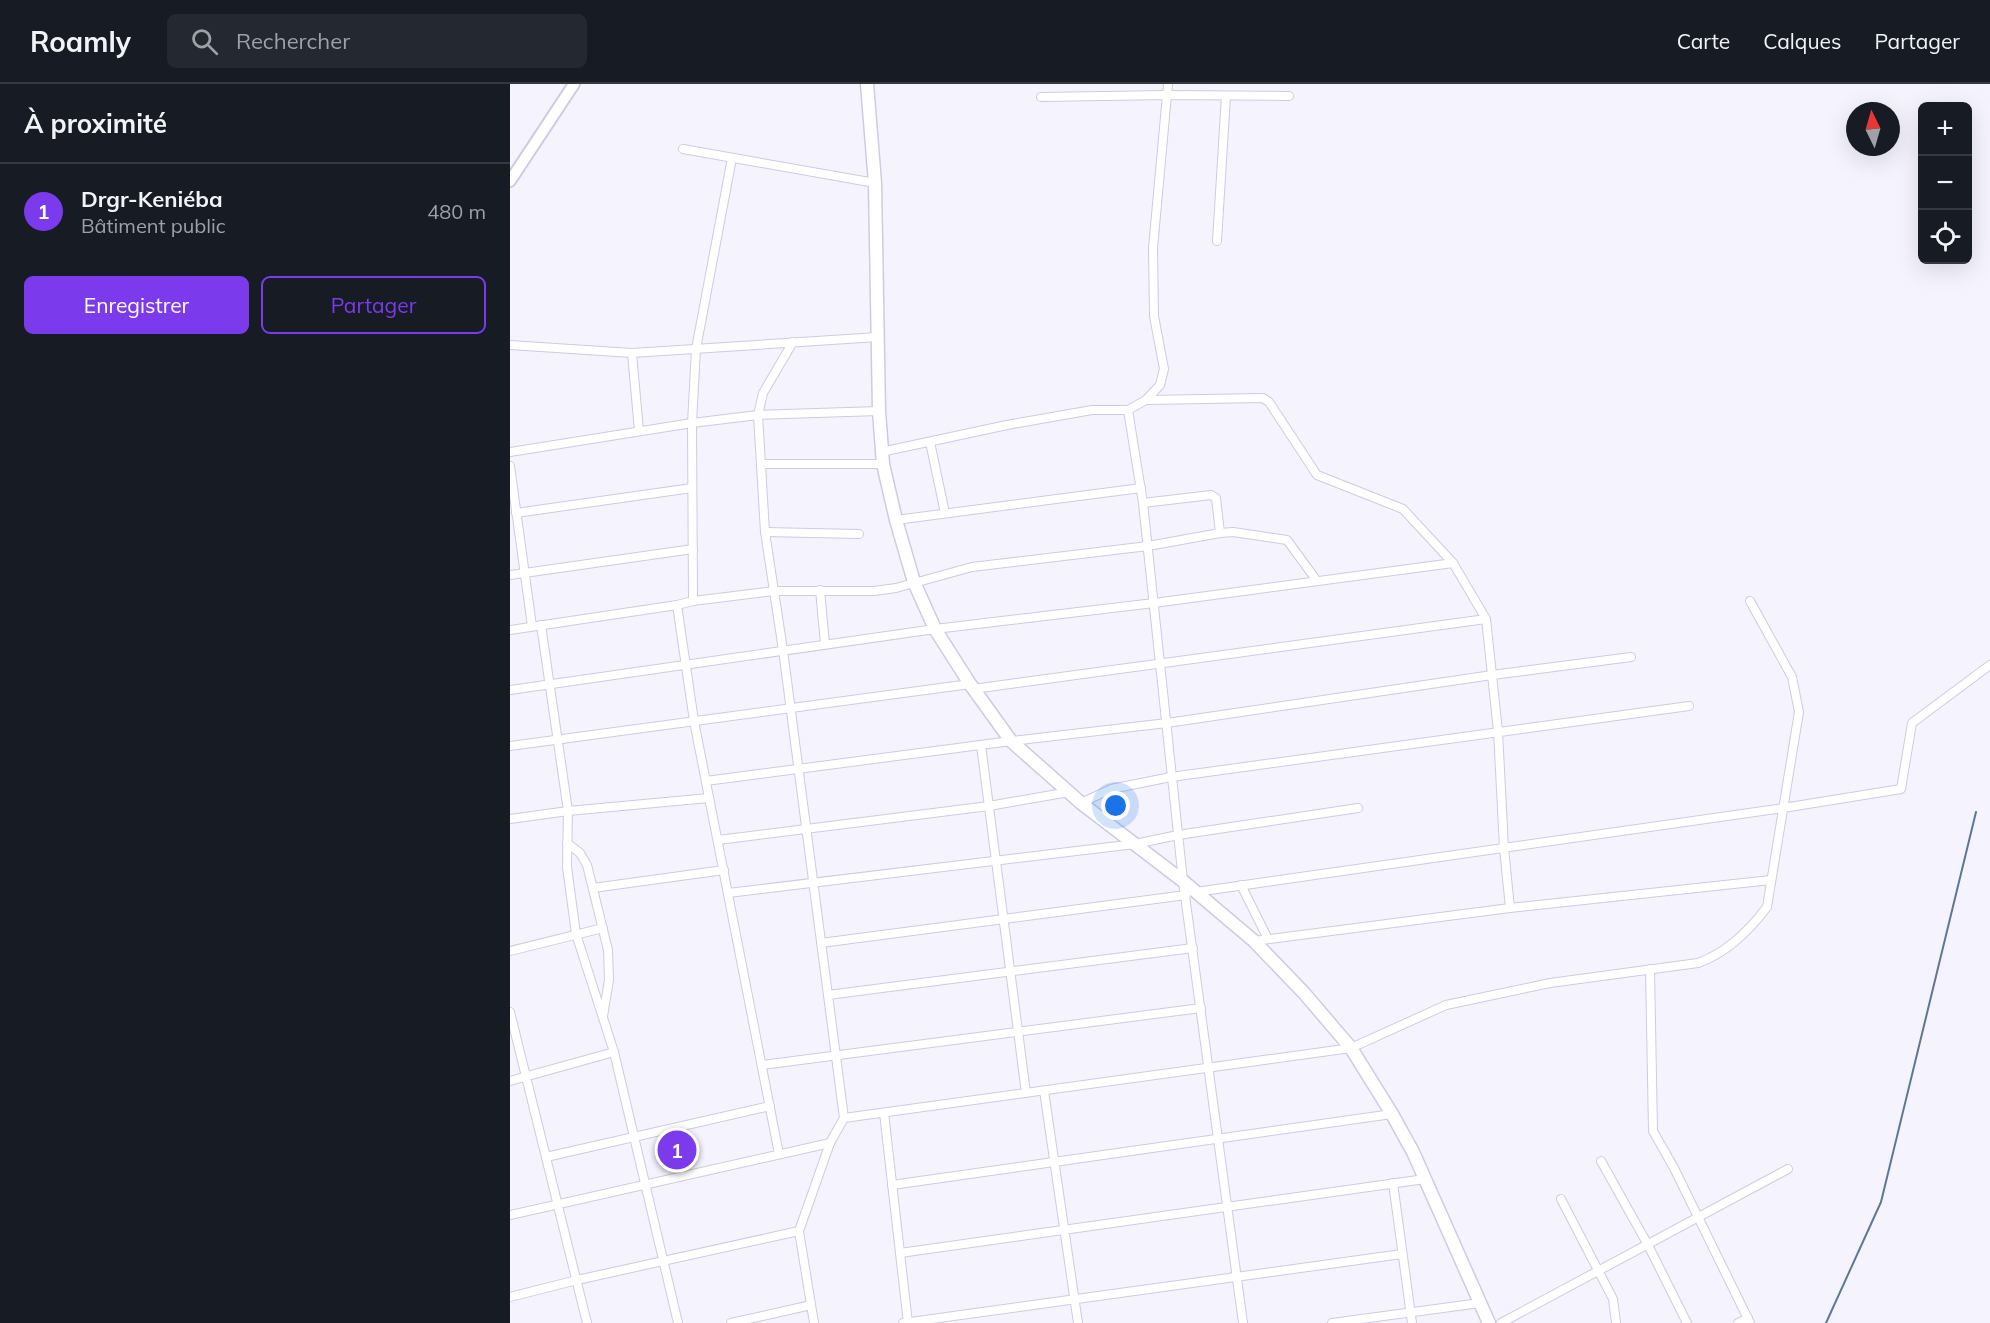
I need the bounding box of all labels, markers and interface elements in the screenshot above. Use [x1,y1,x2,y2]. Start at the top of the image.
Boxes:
search box [167,14,587,68]
text: Roamly [30,24,131,59]
icon: search [188,25,221,58]
text: Rechercher [236,27,350,55]
text: Carte [1677,28,1730,54]
text: Calques [1763,28,1841,54]
text: Partager [1874,28,1960,54]
north arrow [1846,102,1900,156]
map controls [1918,102,1972,264]
button: + [1918,102,1972,156]
text: À proximité [24,107,167,140]
button: − [1918,156,1972,210]
text: Drgr-Keniéba [81,185,223,213]
text: 1 [38,199,50,224]
text: 480 m [427,199,486,224]
button: locate [1918,210,1972,264]
text: Bâtiment public [81,213,226,238]
button: Enregistrer [24,276,249,334]
button: Partager [261,276,486,334]
your location [1101,791,1130,820]
pin: 1 [658,1128,696,1172]

